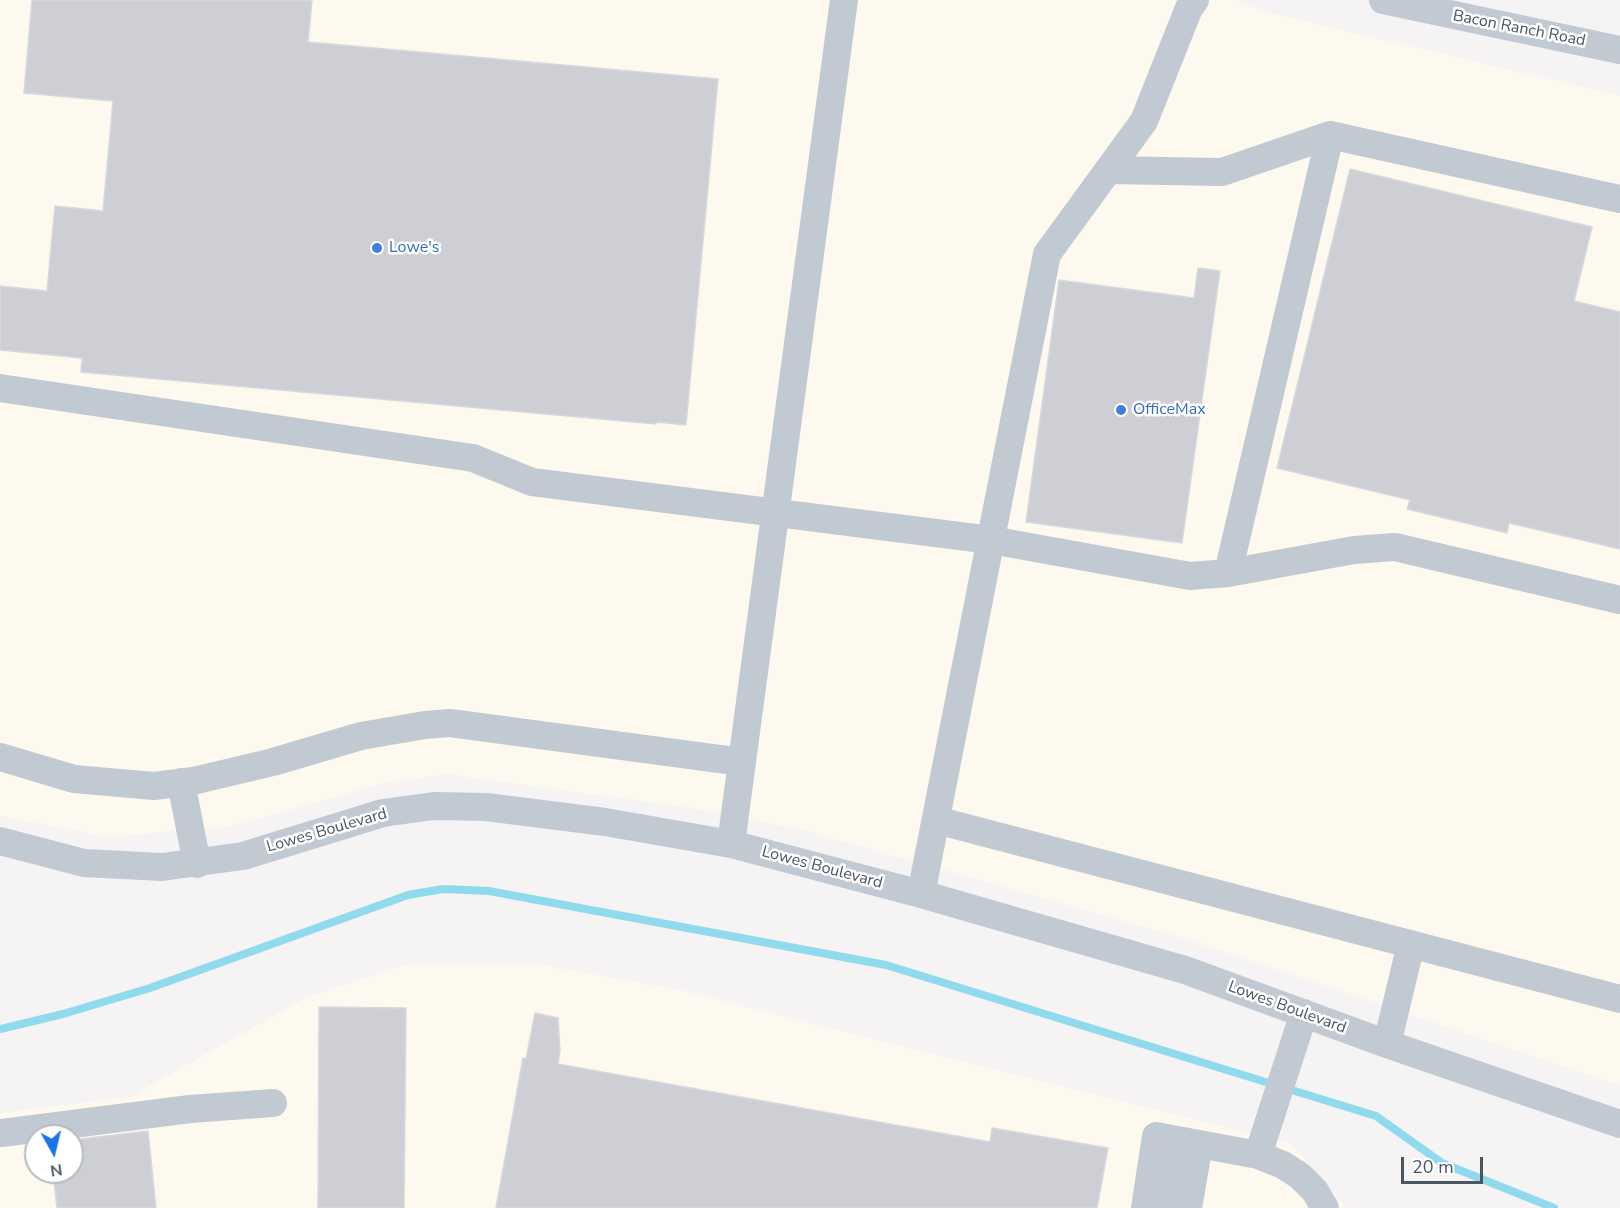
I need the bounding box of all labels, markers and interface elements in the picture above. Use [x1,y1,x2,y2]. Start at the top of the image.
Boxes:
street label: Bacon Ranch Road [1451,7,1587,51]
place label: Lowe's [389,238,439,258]
marker: Lowe's [370,241,384,255]
place label: OfficeMax [1133,400,1206,420]
marker: OfficeMax [1114,403,1128,417]
street label: Lowes Boulevard [265,805,389,857]
street label: Lowes Boulevard [759,843,885,893]
street label: Lowes Boulevard [1225,978,1349,1038]
north arrow [24,1124,84,1184]
scale bar [1404,1145,1486,1183]
text: 20 m [1412,1155,1454,1179]
text: N [49,1158,64,1182]

